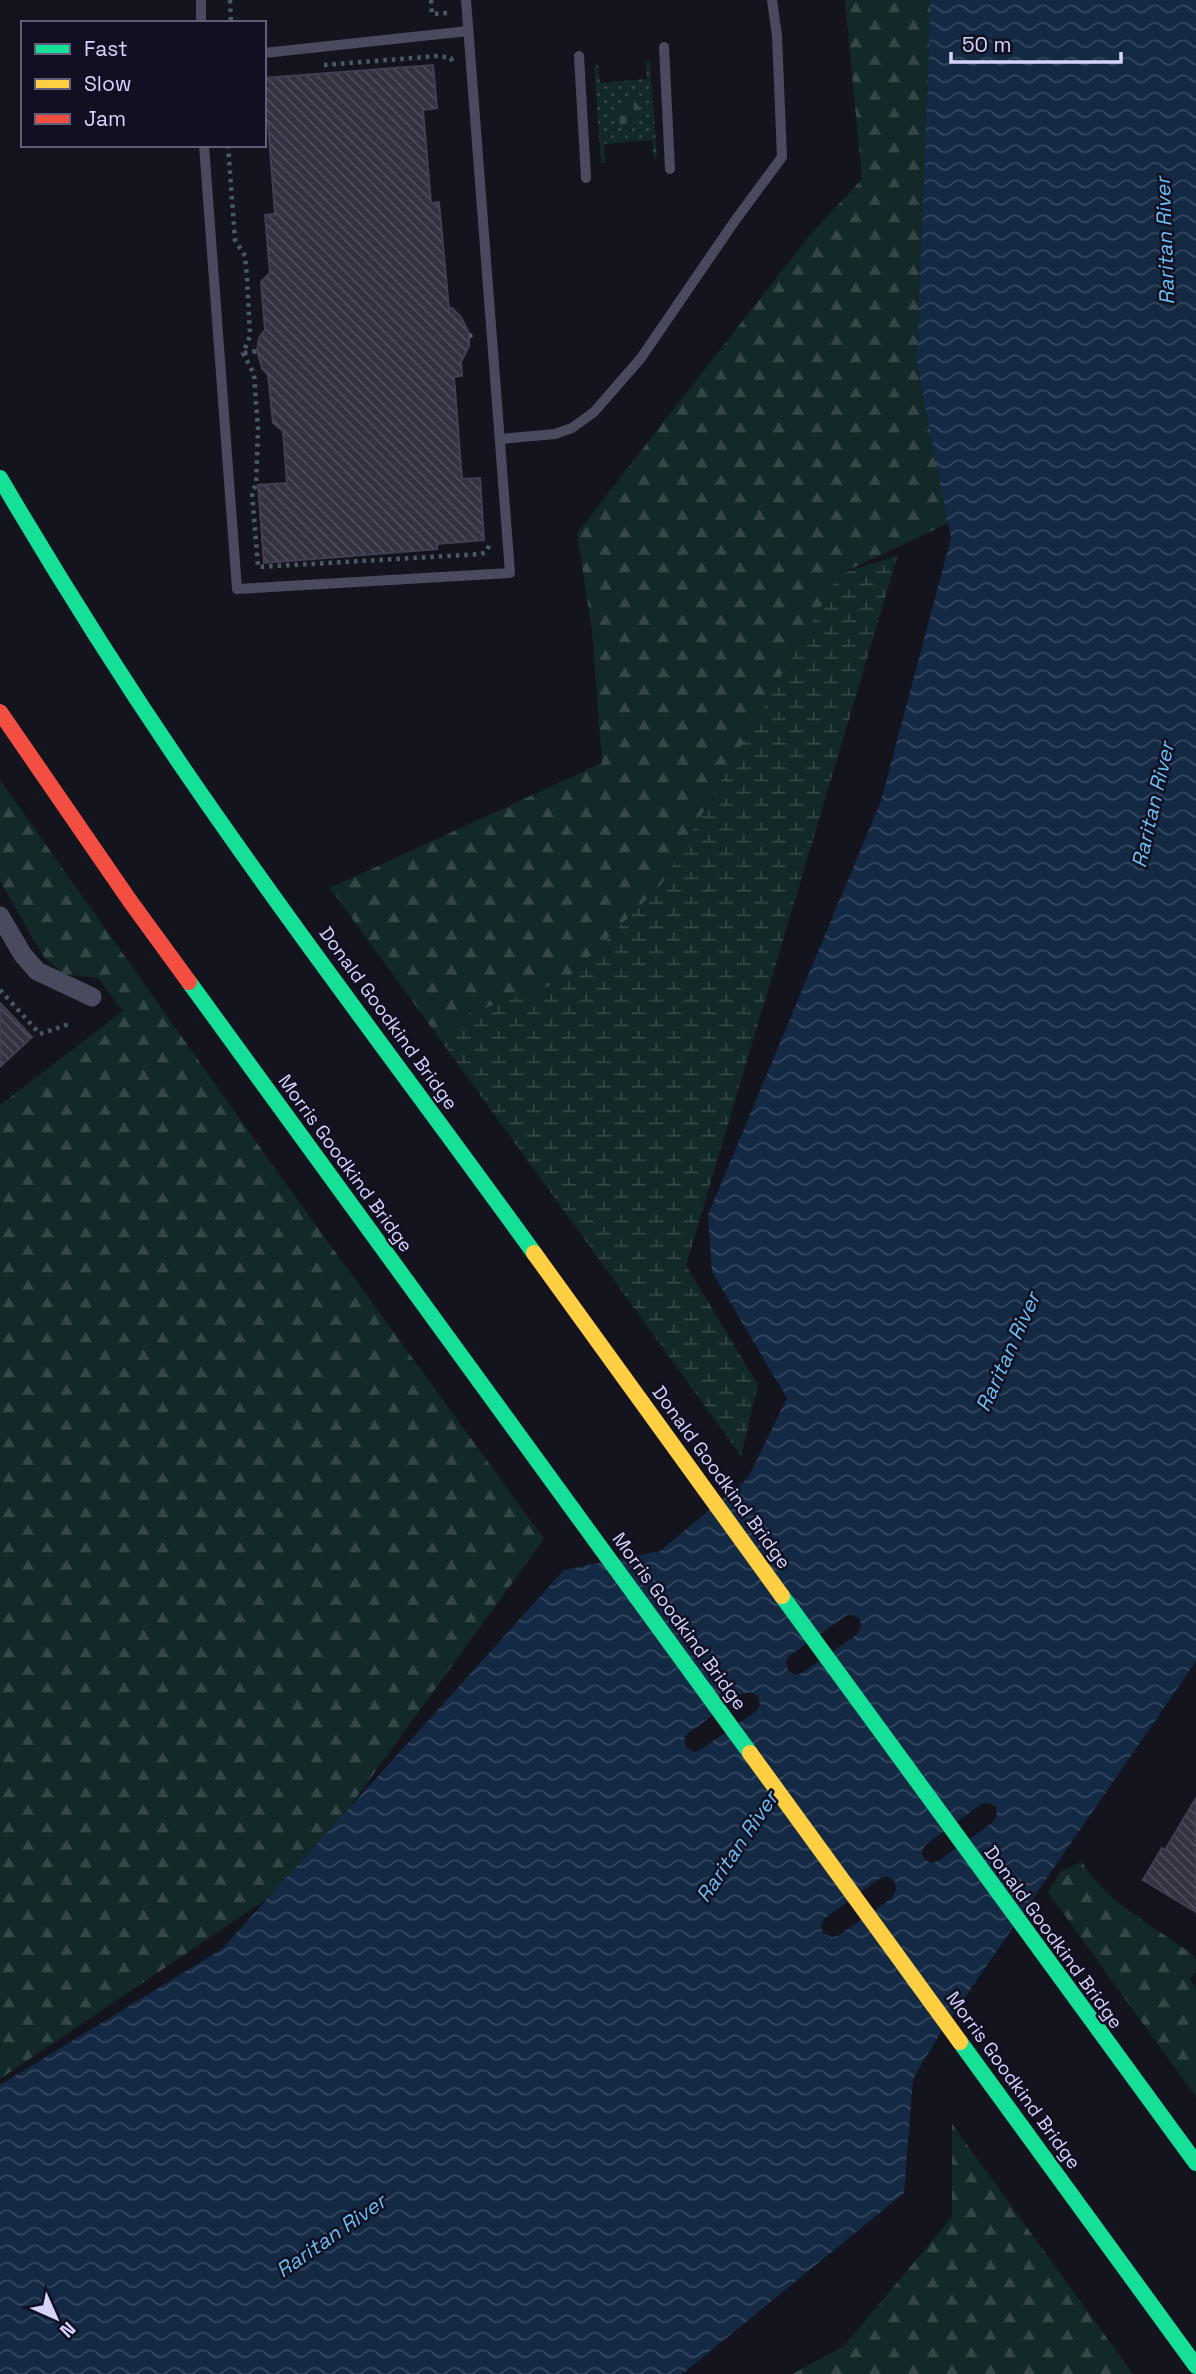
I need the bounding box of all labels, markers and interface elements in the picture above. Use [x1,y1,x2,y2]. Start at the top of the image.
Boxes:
legend [21,21,266,147]
scale bar [951,21,1121,65]
text: 50 m [962,31,1012,58]
text: Fast [84,35,128,62]
text: Slow [84,70,132,97]
text: Jam [84,105,126,132]
water label: Raritan River [1149,175,1180,305]
water label: Raritan River [1125,737,1181,870]
street label: Donald Goodkind Bridge [314,922,464,1115]
street label: Morris Goodkind Bridge [273,1069,419,1257]
water label: Raritan River [969,1286,1047,1416]
street label: Donald Goodkind Bridge [647,1381,797,1574]
street label: Morris Goodkind Bridge [607,1527,753,1715]
water label: Raritan River [690,1784,785,1907]
street label: Donald Goodkind Bridge [979,1841,1129,2034]
street label: Morris Goodkind Bridge [941,1986,1087,2174]
water label: Raritan River [271,2187,393,2283]
north arrow [21,2283,91,2353]
text: N [54,2316,81,2343]

